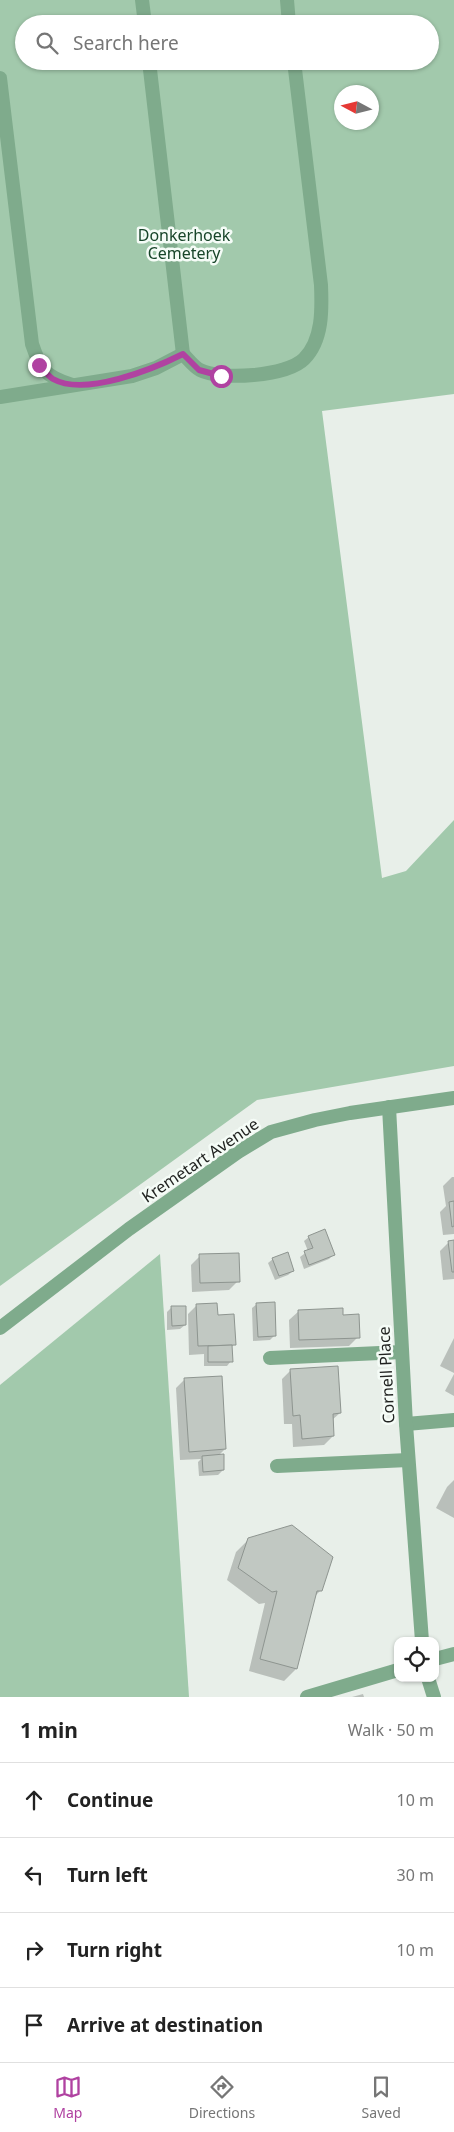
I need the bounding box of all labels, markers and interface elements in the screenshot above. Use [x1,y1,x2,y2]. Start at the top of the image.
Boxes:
search box [15,15,439,70]
icon: search [33,29,61,57]
text: Search here [73,30,179,56]
north arrow [334,85,379,130]
park label: Donkerhoek Cemetery [138,224,231,264]
route end [28,354,51,377]
route start [210,365,233,388]
street label: Kremetart Avenue [137,1113,263,1207]
street label: Cornell Place [372,1326,400,1424]
map controls [394,1637,439,1682]
button: locate [394,1637,439,1682]
text: 1 min [20,1716,78,1744]
text: Walk · 50 m [348,1719,434,1741]
icon: ahead [20,1786,48,1814]
text: Continue [67,1787,153,1813]
text: 10 m [397,1789,434,1811]
icon: left [20,1861,48,1889]
text: Turn left [67,1862,148,1888]
text: 30 m [397,1864,434,1886]
icon: right [20,1936,48,1964]
text: Turn right [67,1937,162,1963]
text: 10 m [397,1939,434,1961]
icon: arrive [20,2011,48,2039]
text: Arrive at destination [67,2012,263,2038]
tab: Map [53,2073,82,2122]
tab: Directions [189,2073,255,2122]
tab: Saved [362,2073,401,2122]

